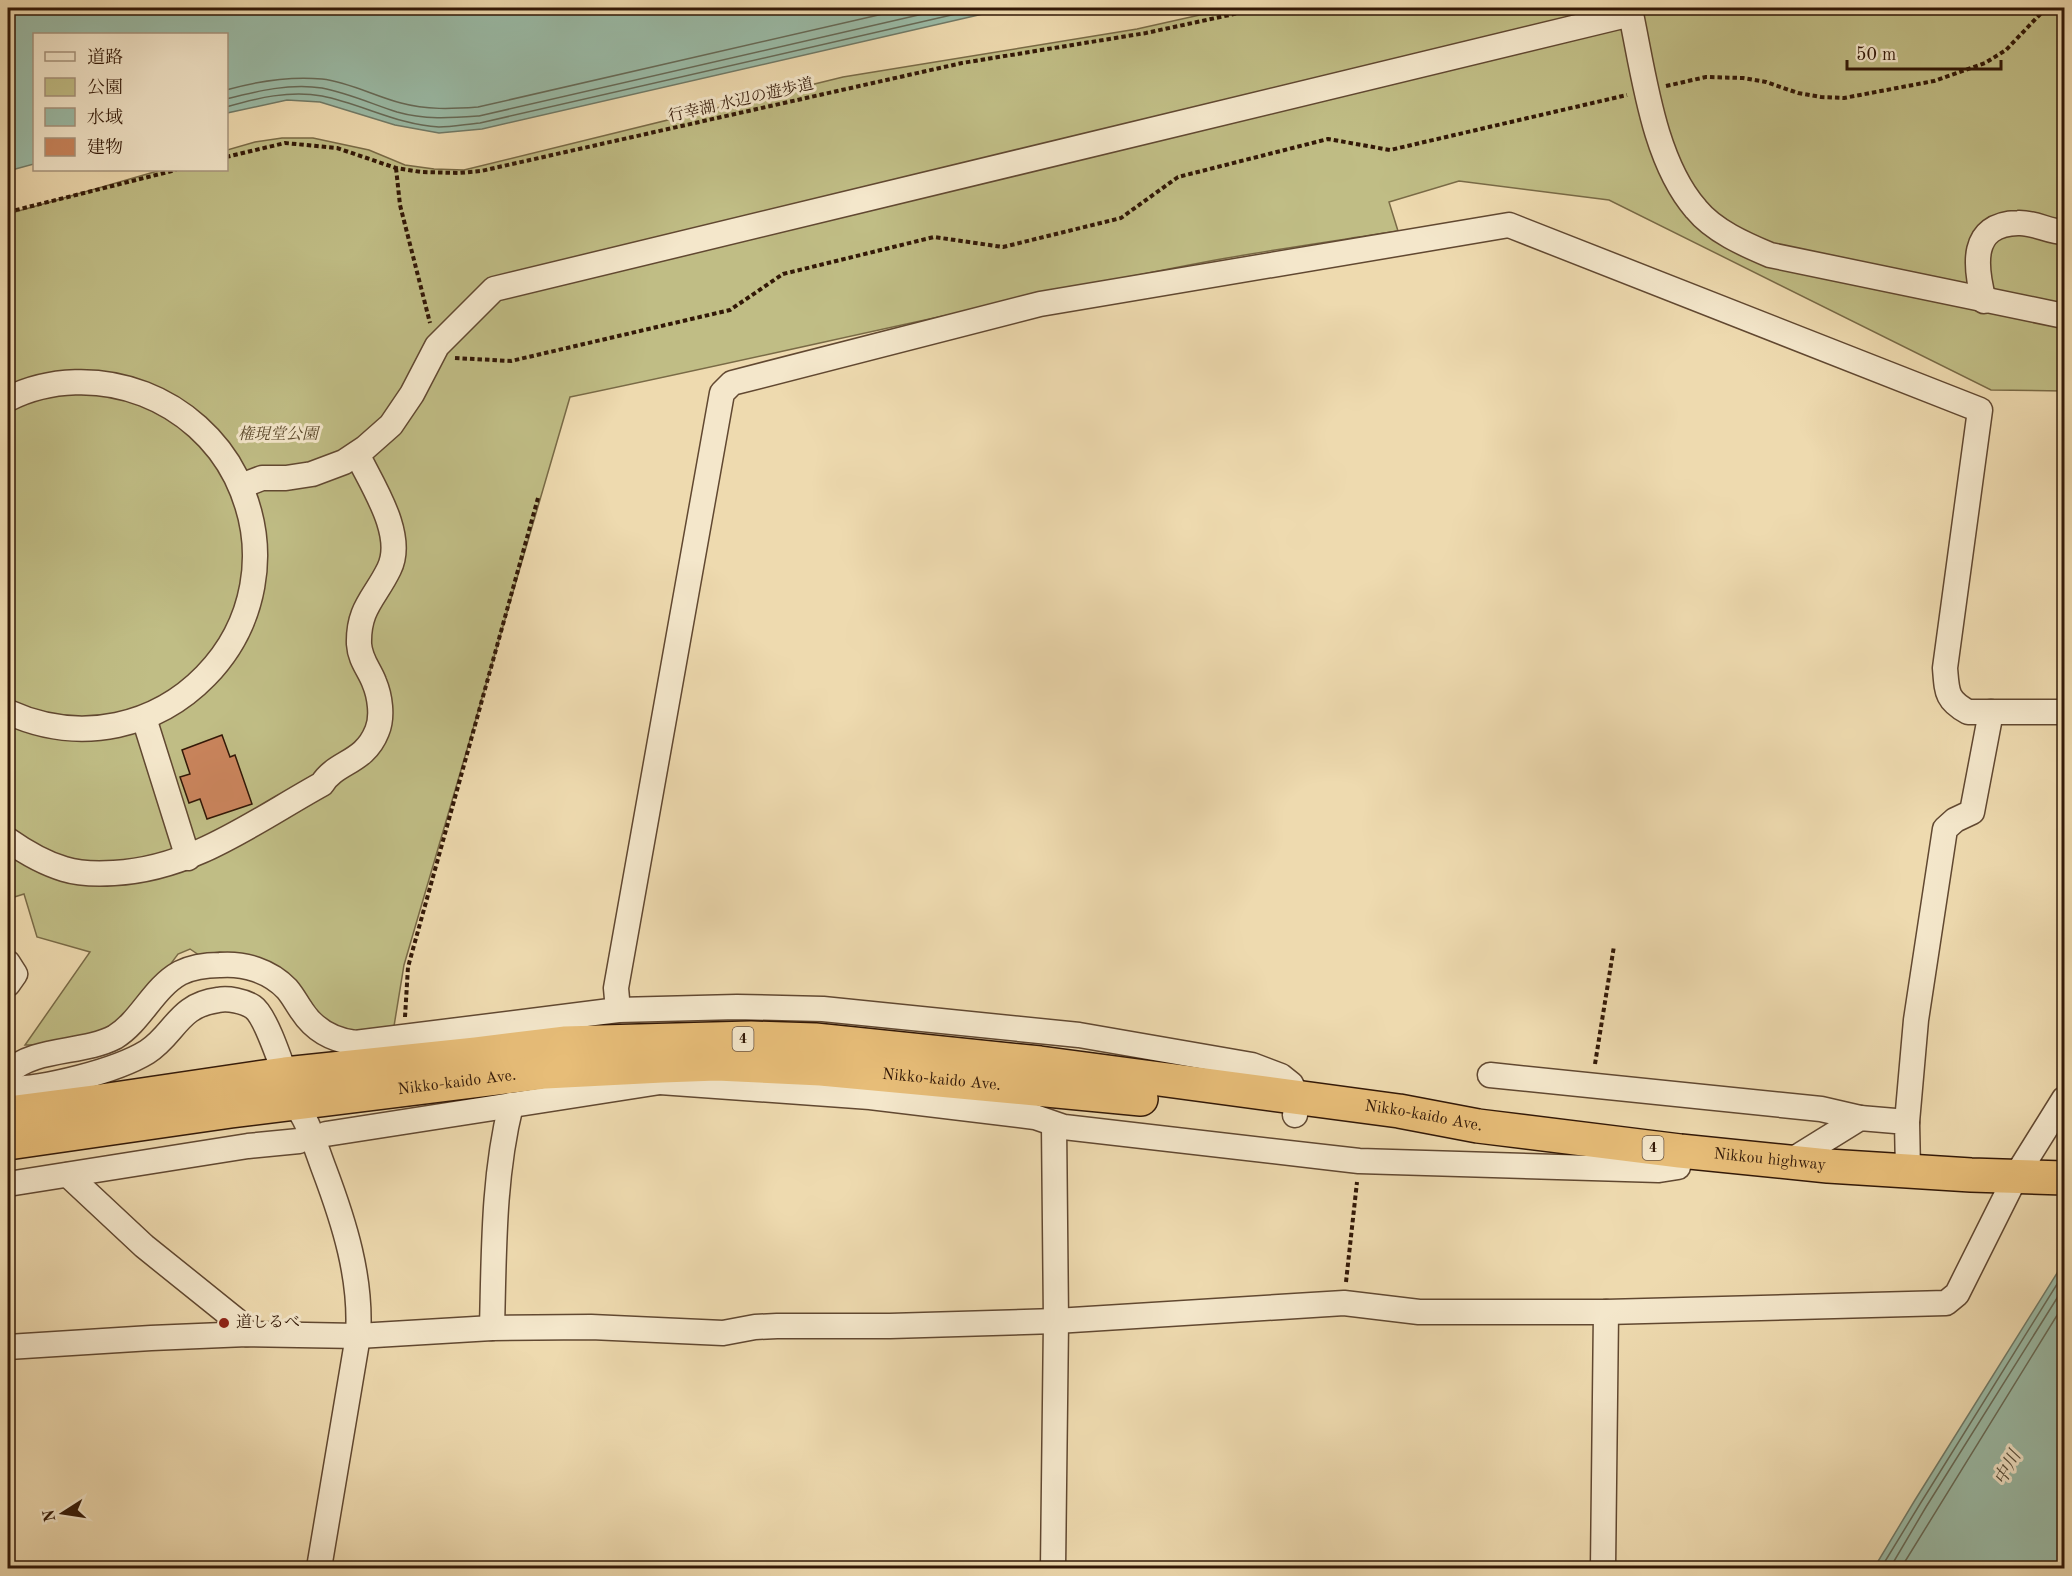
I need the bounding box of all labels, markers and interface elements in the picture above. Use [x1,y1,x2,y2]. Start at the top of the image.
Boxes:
legend [33,33,228,171]
scale bar [1847,33,2002,71]
text: 50 m [1856,46,1896,64]
text: 道路 [87,47,123,67]
street label: 行幸湖 水辺の遊歩道 [666,75,815,125]
text: 公園 [87,78,123,97]
text: 水域 [87,107,123,127]
text: 建物 [87,137,123,157]
park label: 権現堂公園 [238,425,321,443]
road number: 4 [732,1027,754,1051]
street label: Nikko-kaido Ave. [881,1067,1002,1094]
street label: Nikko-kaido Ave. [397,1068,517,1098]
street label: Nikko-kaido Ave. [1364,1098,1483,1134]
road number: 4 [1642,1136,1664,1160]
street label: Nikkou highway [1713,1146,1827,1174]
place label: 道しるべ [236,1313,300,1331]
marker: 道しるべ [217,1316,231,1330]
water label: 中川 [1990,1445,2026,1488]
north arrow [33,1483,93,1543]
text: N [41,1507,59,1523]

